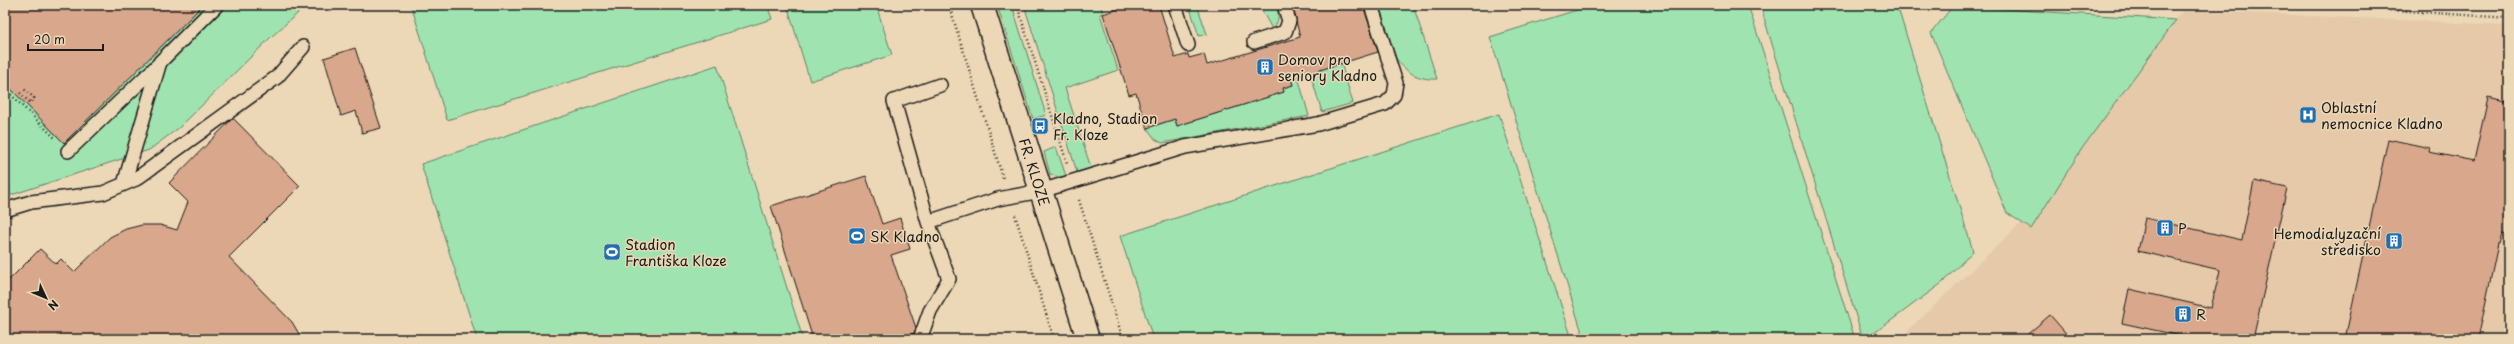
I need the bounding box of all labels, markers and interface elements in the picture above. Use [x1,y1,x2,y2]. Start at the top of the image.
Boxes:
scale bar [28,26,103,52]
text: 20 m [34,30,65,48]
place label: Domov pro seniory Kladno [1278,49,1377,86]
building icon: Domov pro seniory Kladno [1255,57,1275,77]
place label: Oblastní nemocnice Kladno [2321,97,2443,134]
hospital icon: Oblastní nemocnice Kladno [2298,105,2318,125]
place label: Kladno, Stadion Fr. Kloze [1053,108,1157,145]
bus stop icon: Kladno, Stadion Fr. Kloze [1030,116,1050,136]
street label: FR. KLOZE [1014,135,1056,209]
building icon: P [2155,218,2175,238]
place label: P [2178,218,2187,239]
place label: Hemodialyzační středisko [2274,223,2381,260]
sports icon: SK Kladno [847,226,867,246]
place label: SK Kladno [870,226,940,247]
building icon: Hemodialyzační středisko [2384,231,2404,251]
place label: Stadion Františka Kloze [625,234,727,271]
sports icon: Stadion Františka Kloze [602,242,622,262]
north arrow [26,278,66,318]
text: N [44,296,63,315]
building icon: R [2173,304,2193,324]
place label: R [2196,304,2206,325]

